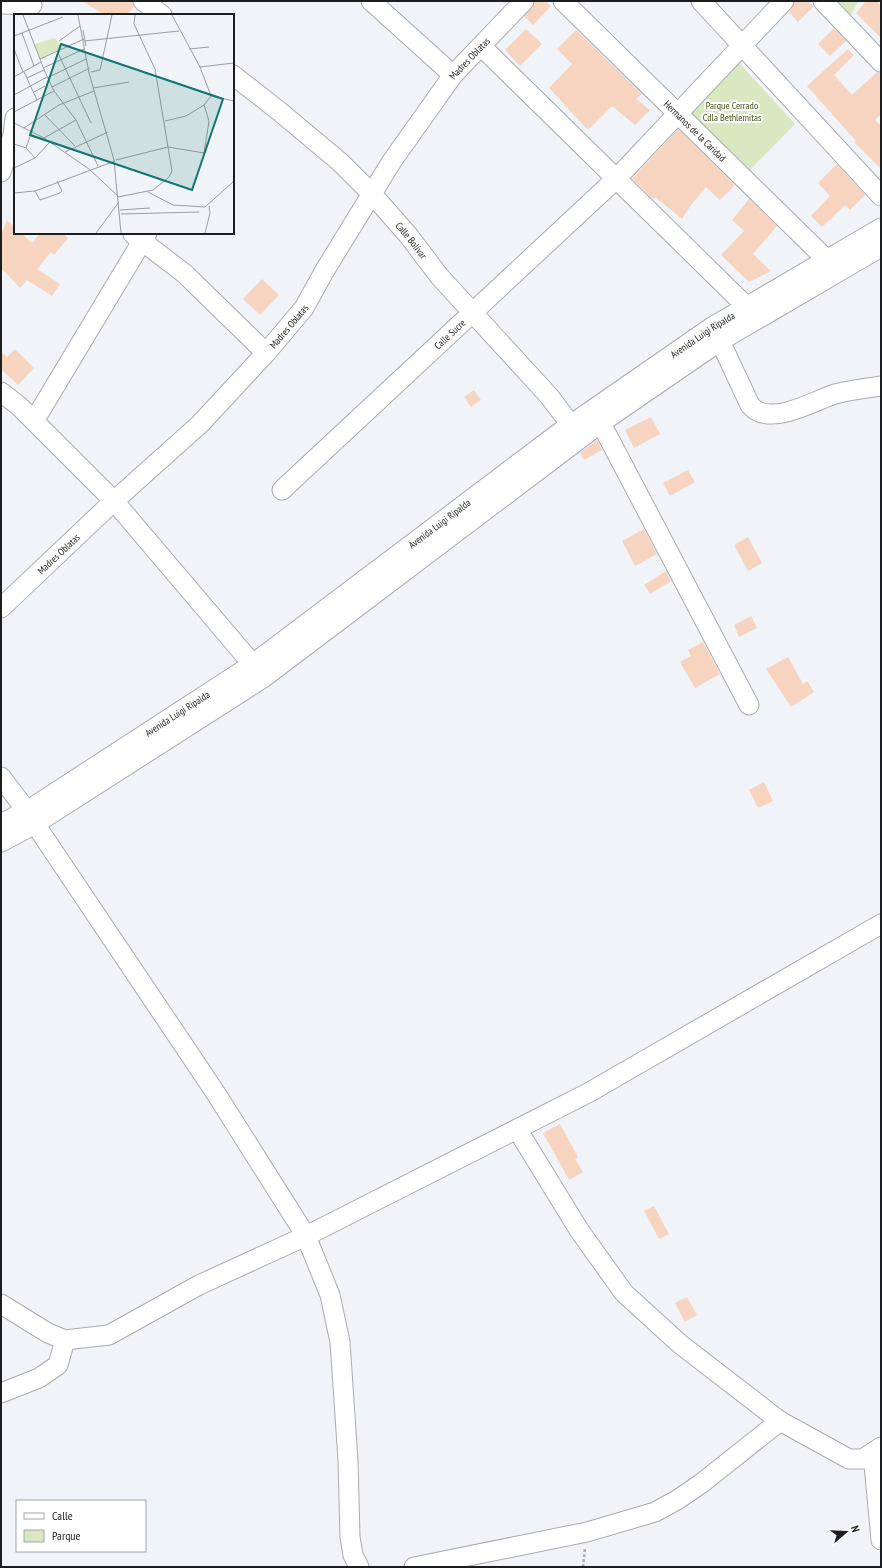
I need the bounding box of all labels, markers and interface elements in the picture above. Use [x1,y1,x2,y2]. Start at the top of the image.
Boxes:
inset map [14,14,234,234]
street label: Madres Oblatas [446,34,493,82]
street label: Hermanos de la Caridad [661,97,729,164]
park label: Parque Cerrado Cdla Bethlemitas [703,99,762,124]
street label: Calle Bolívar [393,219,430,261]
street label: Madres Oblatas [266,302,311,351]
street label: Avenida Luigi Ripalda [668,309,737,361]
street label: Calle Sucre [431,316,468,352]
street label: Avenida Luigi Ripalda [406,496,473,551]
street label: Madres Oblatas [34,530,83,577]
street label: Avenida Luigi Ripalda [142,688,212,739]
legend [16,1500,146,1552]
text: Calle [52,1508,73,1523]
north arrow [826,1512,866,1552]
text: N [848,1524,863,1534]
text: Parque [52,1528,81,1543]

